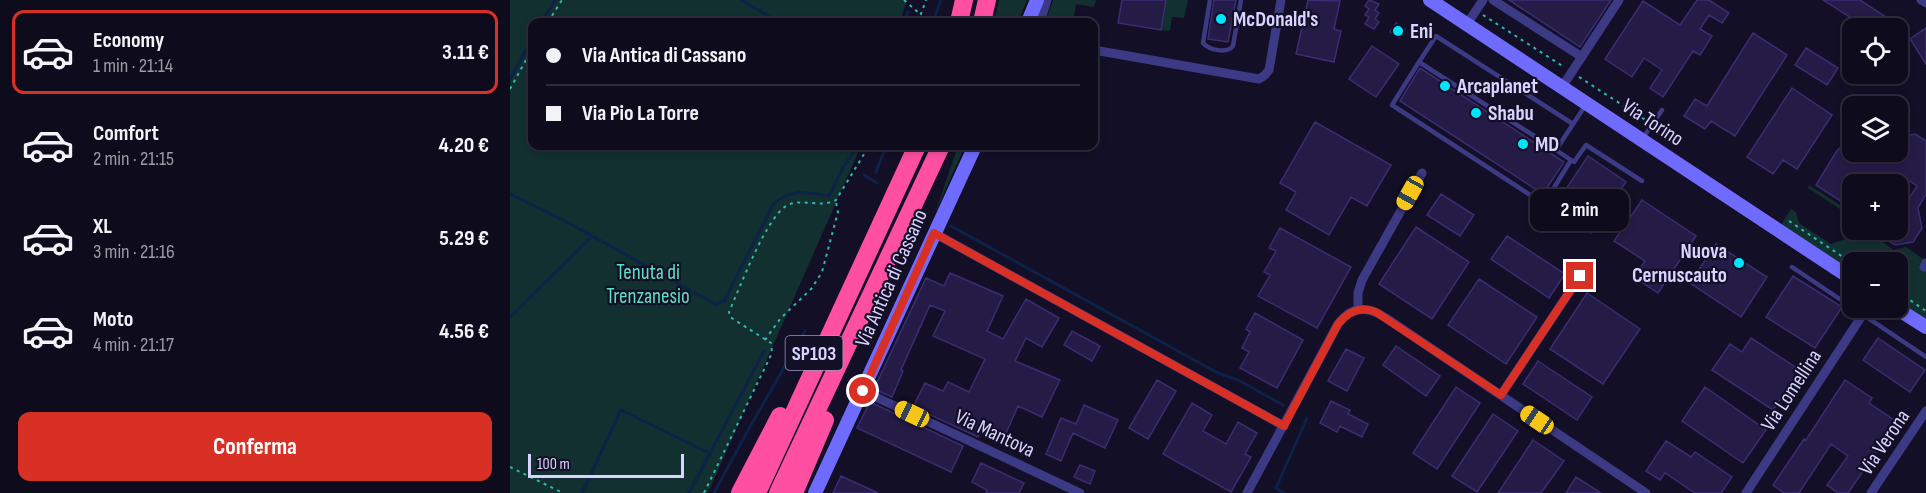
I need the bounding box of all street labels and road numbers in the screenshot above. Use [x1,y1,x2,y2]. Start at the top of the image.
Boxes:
street label: Via Torino [1617,93,1688,151]
street label: Via Antica di Cassano [850,206,933,351]
road number: SP103 [786,336,842,370]
street label: Via Lomellina [1756,345,1827,436]
street label: Via Mantova [951,404,1039,463]
street label: Via Verona [1854,405,1915,480]

